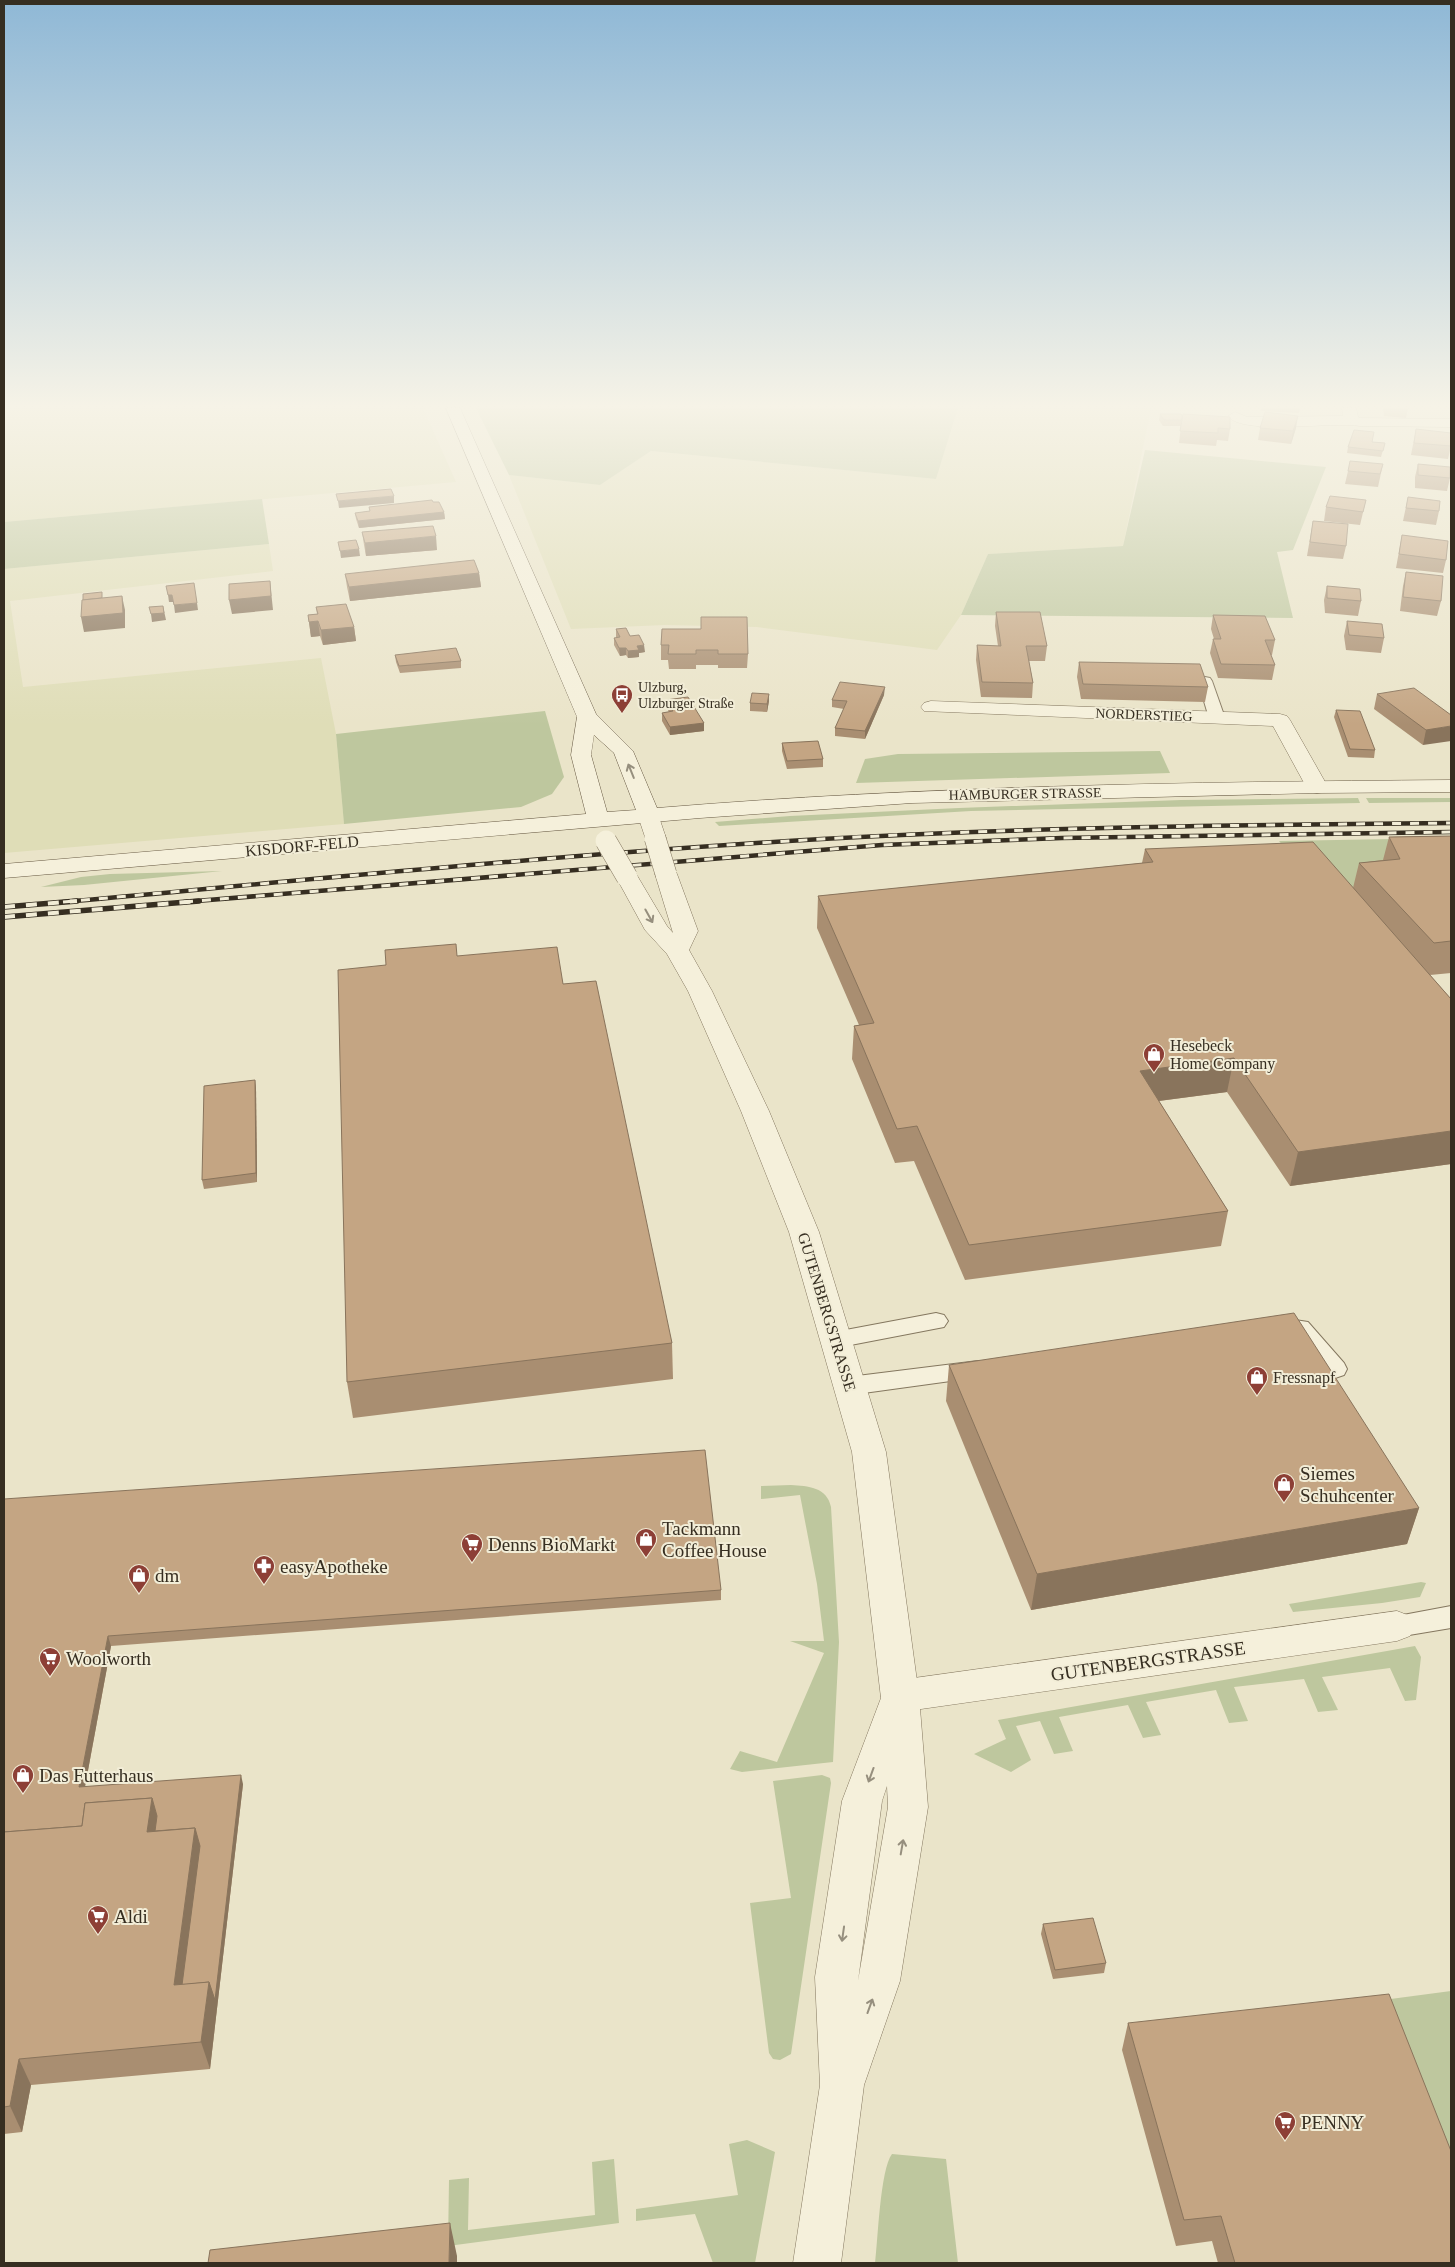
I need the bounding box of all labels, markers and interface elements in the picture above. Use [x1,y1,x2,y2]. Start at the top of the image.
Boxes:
place label: Ulzburg, Ulzburger Straße [638,680,734,711]
bus stop icon: Ulzburg, Ulzburger Straße [610,683,634,714]
street label: NORDERSTIEG [1095,706,1193,724]
one-way arrow [625,763,634,778]
street label: HAMBURGER STRASSE [948,785,1102,803]
street label: KISDORF-FELD [245,833,359,859]
one-way arrow [645,908,655,923]
place label: Hesebeck Home Company [1170,1037,1275,1073]
shop icon: Hesebeck Home Company [1142,1042,1166,1073]
street label: GUTENBERGSTRASSE [795,1230,859,1394]
shop icon: Fressnapf [1245,1365,1269,1396]
place label: Fressnapf [1273,1369,1336,1387]
place label: Siemes Schuhcenter [1300,1463,1395,1506]
shop icon: Siemes Schuhcenter [1272,1472,1296,1503]
place label: Tackmann Coffee House [662,1518,767,1561]
shop icon: Tackmann Coffee House [634,1527,658,1558]
supermarket icon: Denns BioMarkt [460,1532,484,1563]
place label: Denns BioMarkt [488,1534,616,1555]
pharmacy icon: easyApotheke [252,1554,276,1585]
place label: easyApotheke [280,1556,388,1577]
shop icon: dm [127,1563,151,1594]
place label: dm [155,1565,180,1586]
street label: GUTENBERGSTRASSE [1049,1637,1247,1685]
supermarket icon: Woolworth [38,1646,62,1677]
place label: Woolworth [66,1648,152,1669]
shop icon: Das Futterhaus [11,1763,35,1794]
place label: Das Futterhaus [39,1765,154,1786]
one-way arrow [866,1767,875,1782]
one-way arrow [897,1839,907,1855]
supermarket icon: Aldi [86,1904,110,1935]
place label: Aldi [114,1906,148,1927]
one-way arrow [837,1926,847,1942]
one-way arrow [866,1999,875,2014]
supermarket icon: PENNY [1273,2110,1297,2141]
place label: PENNY [1301,2112,1365,2133]

